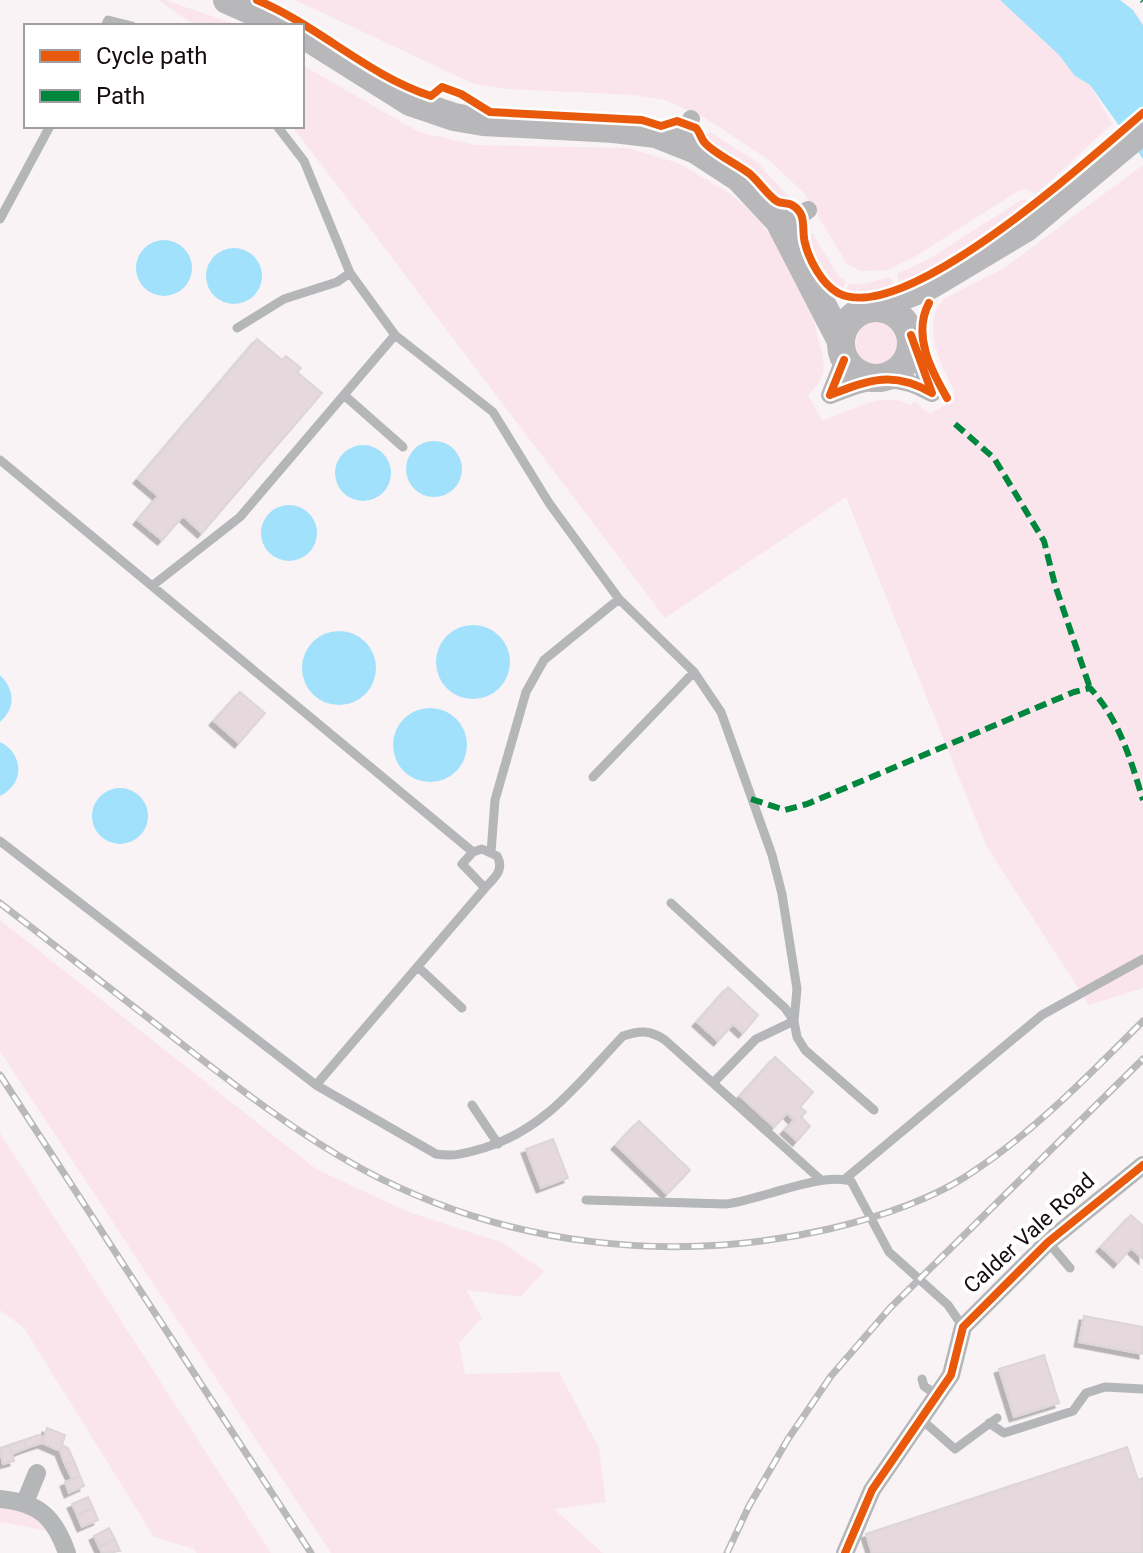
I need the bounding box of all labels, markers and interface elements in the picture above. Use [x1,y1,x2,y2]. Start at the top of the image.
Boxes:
legend [24,24,304,128]
text: Cycle path [96,42,208,70]
text: Path [96,82,145,110]
street label: Calder Vale Road [959,1168,1099,1298]

